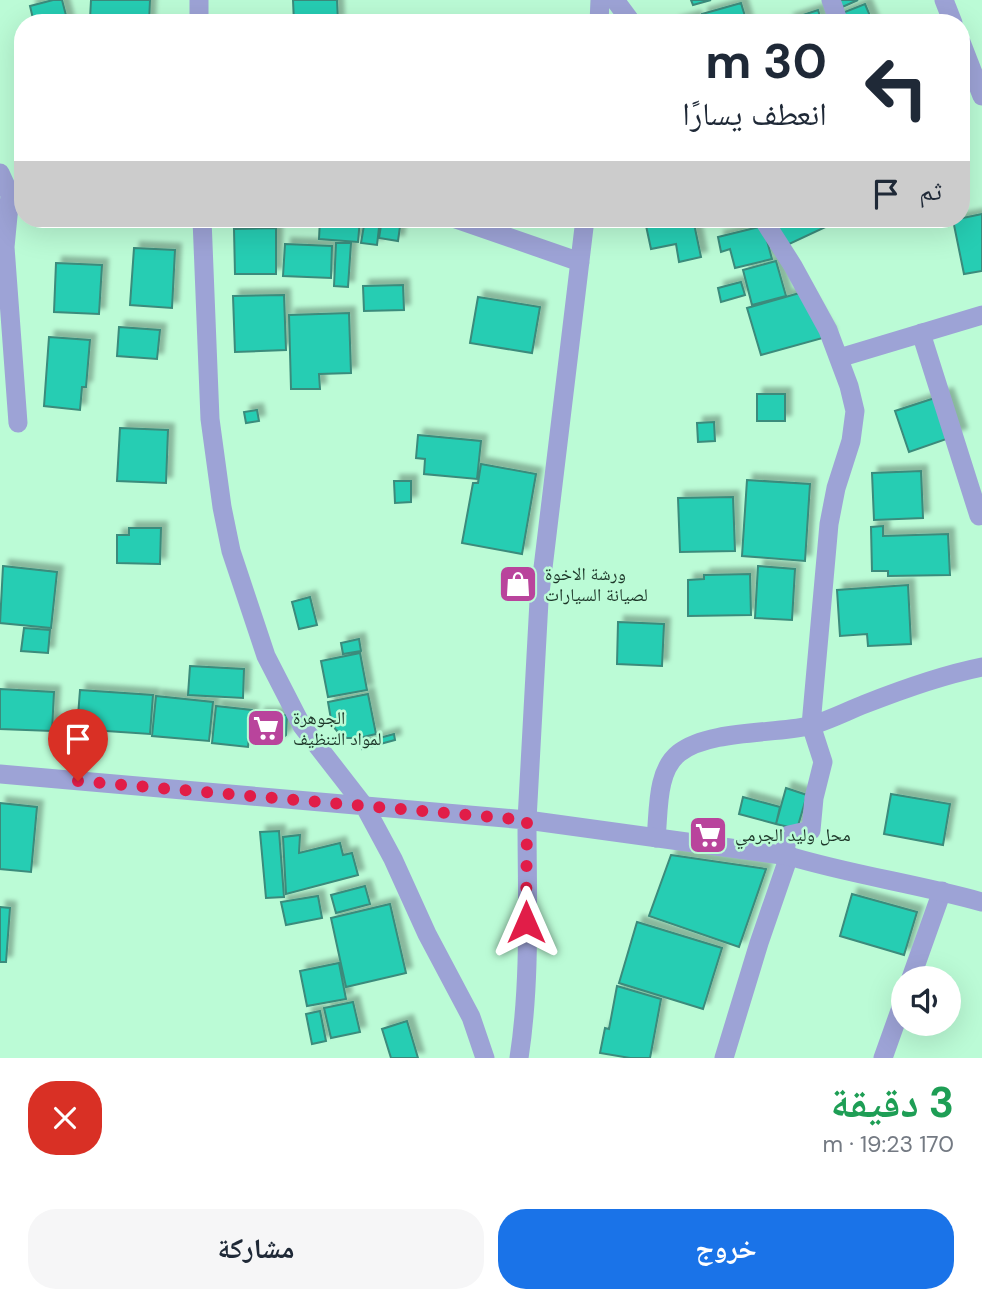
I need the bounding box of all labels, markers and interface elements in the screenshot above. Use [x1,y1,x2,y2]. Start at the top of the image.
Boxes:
text: 30 m [705,29,827,93]
icon: left [851,42,942,133]
text: انعطف يسارًا [682,93,827,135]
text: ثم [919,174,942,208]
icon: arrive [867,175,905,213]
place label: ورشة الاخوة لصيانة السيارات [545,562,648,607]
shop icon: ورشة الاخوة لصيانة السيارات [497,563,539,605]
place label: الجوهرة لمواد التنظيف [293,706,382,751]
supermarket icon: الجوهرة لمواد التنظيف [245,707,287,749]
pin [48,709,108,781]
icon: arrive [59,720,97,758]
supermarket icon: محل وليد الجرمي [687,814,729,856]
place label: محل وليد الجرمي [735,823,851,850]
position arrow [489,885,563,959]
map controls [891,966,961,1036]
button: sound [891,966,961,1036]
text: 3 دقيقة [831,1075,954,1130]
button: close [28,1081,102,1155]
text: 170 m · 19:23 [823,1129,954,1159]
button: مشاركة [28,1209,484,1289]
button: خروج [498,1209,954,1289]

